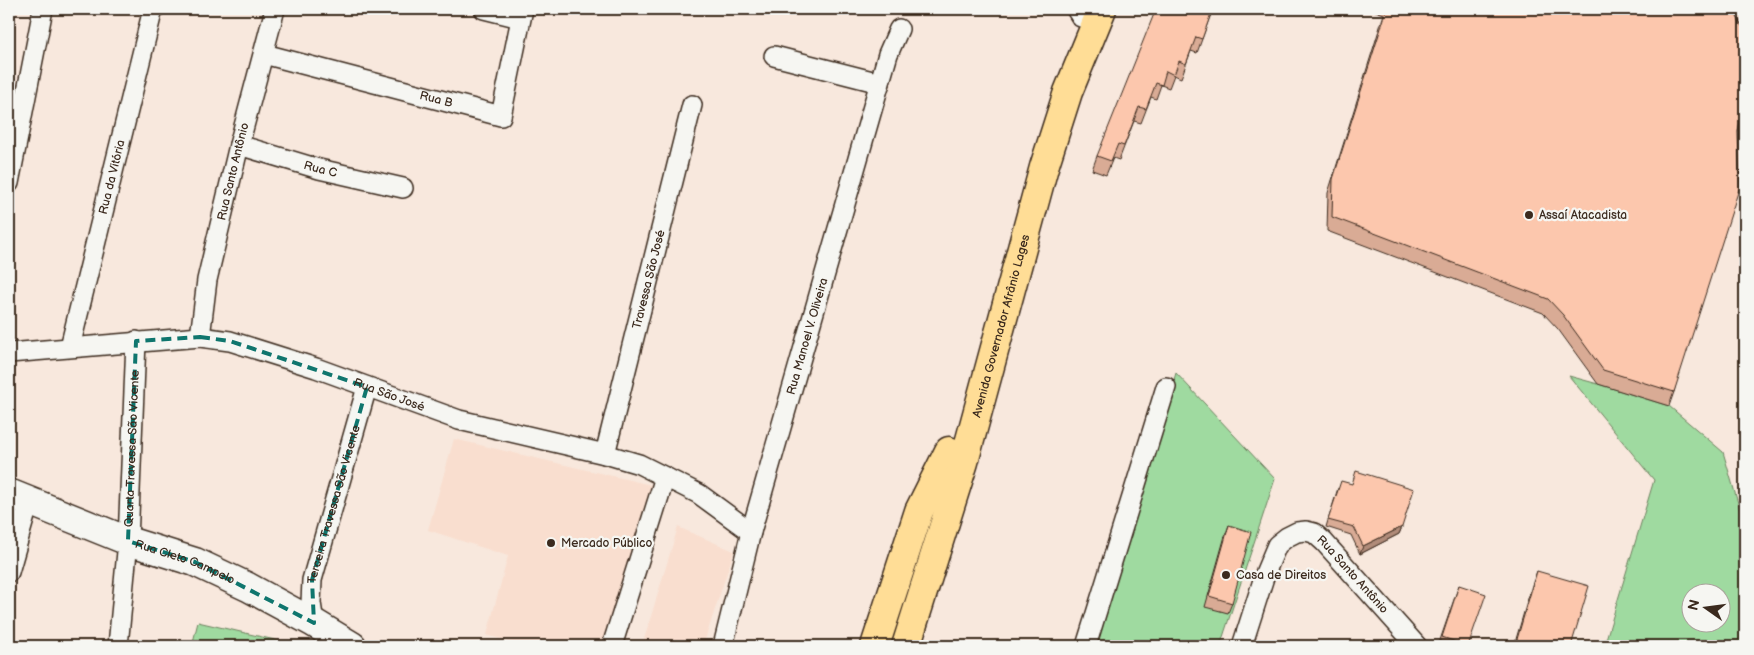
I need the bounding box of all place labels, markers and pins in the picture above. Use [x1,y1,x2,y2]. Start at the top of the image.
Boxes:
place label: Assaí Atacadista [1539,208,1627,223]
marker: Assaí Atacadista [1523,209,1535,221]
place label: Mercado Público [561,536,652,551]
marker: Mercado Público [545,537,557,549]
place label: Casa de Direitos [1236,568,1326,583]
marker: Casa de Direitos [1220,569,1232,581]

